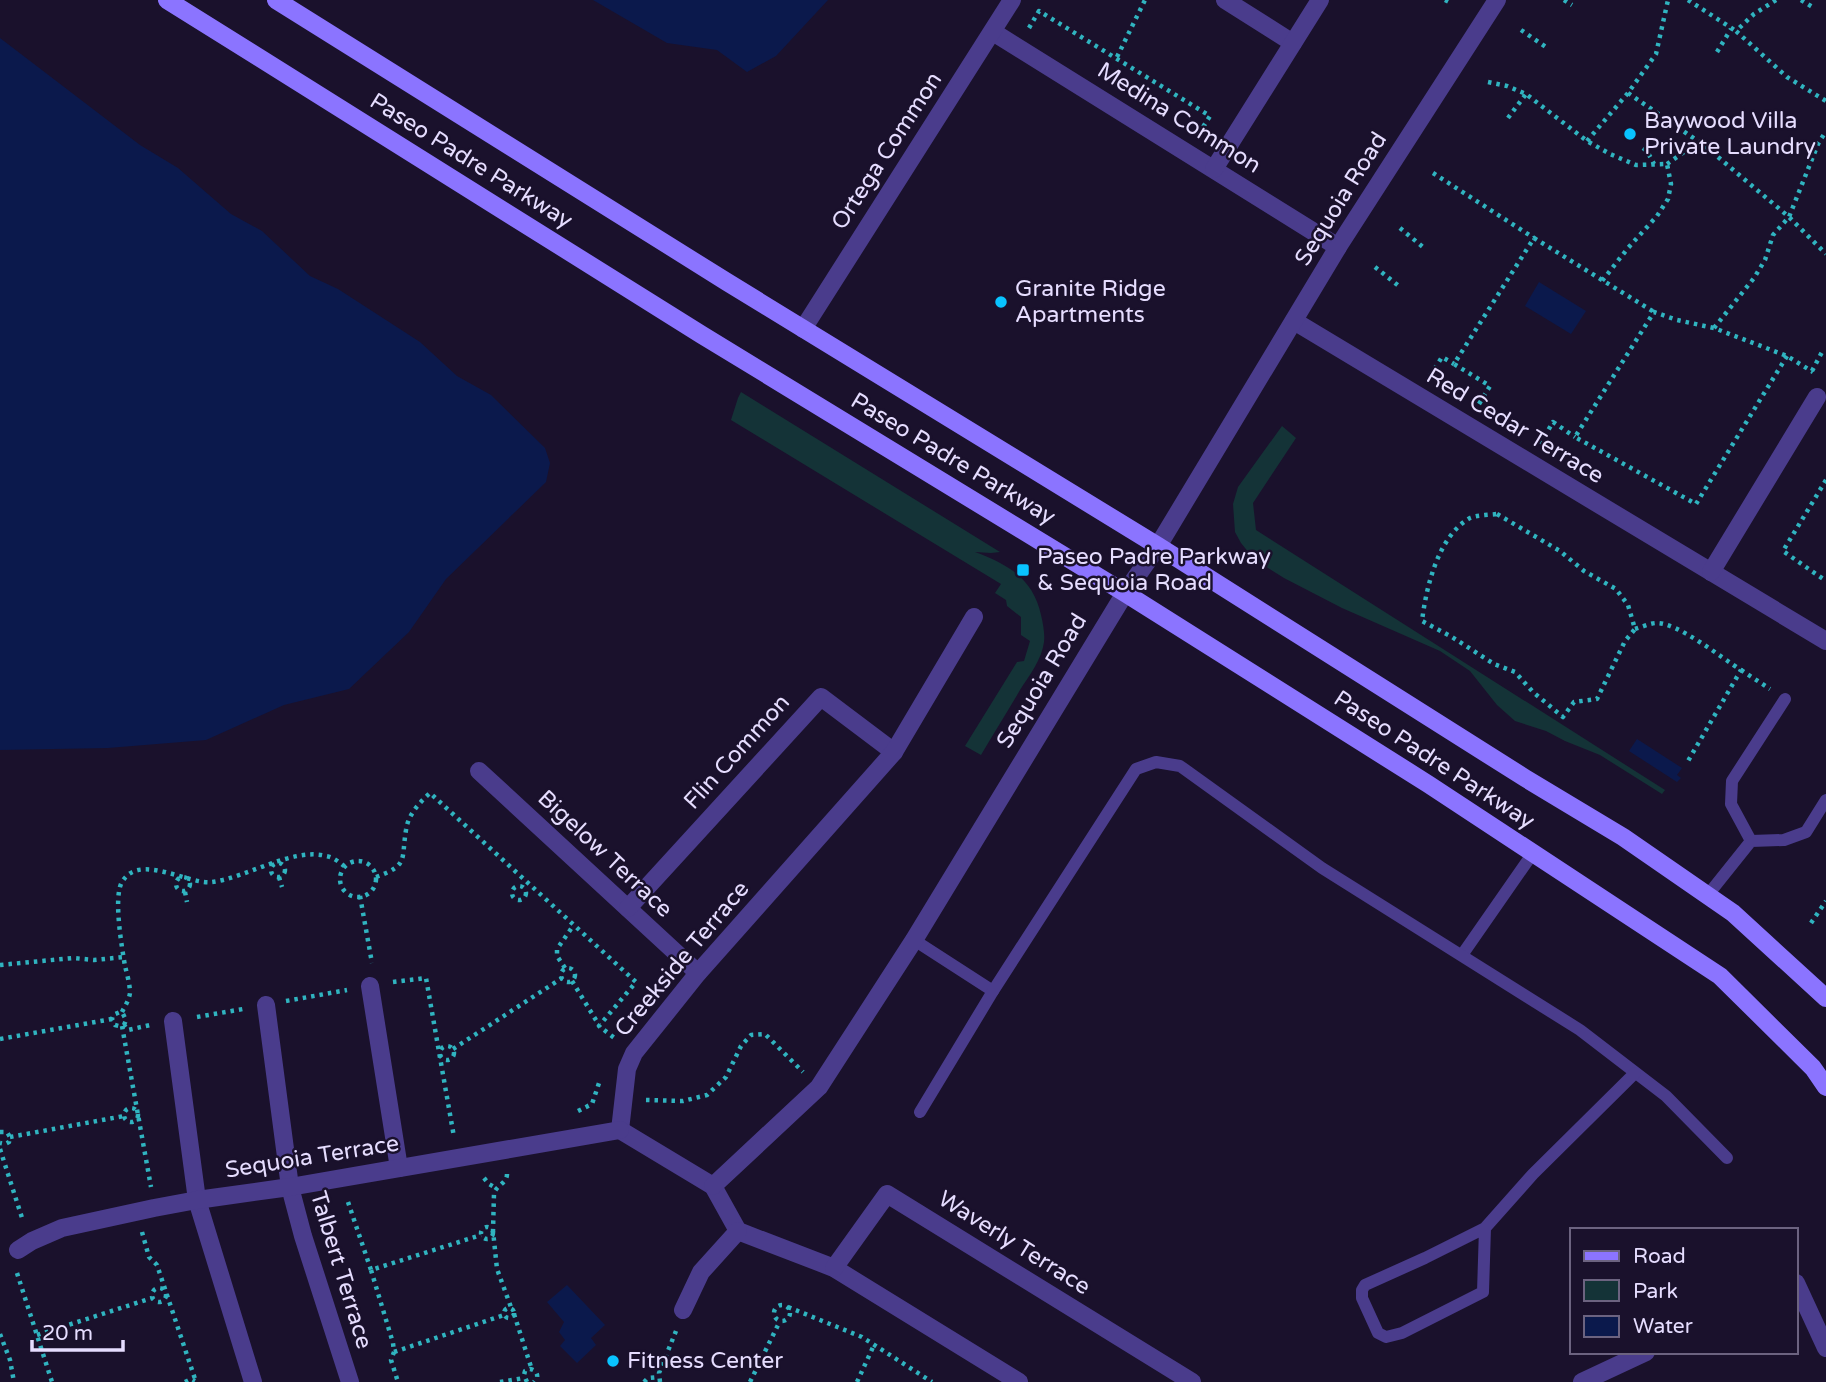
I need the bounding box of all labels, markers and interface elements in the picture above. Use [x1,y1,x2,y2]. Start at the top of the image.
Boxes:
street label: Medina Common [1092,56,1266,180]
street label: Ortega Common [826,67,948,235]
street label: Paseo Padre Parkway [364,87,578,235]
place label: Baywood Villa Private Laundry [1644,107,1816,161]
marker: Baywood Villa Private Laundry [1622,126,1638,142]
street label: Sequoia Road [1289,127,1393,271]
place label: Granite Ridge Apartments [1015,275,1166,329]
marker: Granite Ridge Apartments [993,294,1009,310]
street label: Red Cedar Terrace [1421,362,1609,490]
street label: Paseo Padre Parkway [846,387,1060,531]
place label: Paseo Padre Parkway & Sequoia Road [1037,543,1271,597]
marker: Paseo Padre Parkway & Sequoia Road [1015,562,1031,578]
street label: Sequoia Road [991,609,1093,753]
street label: Paseo Padre Parkway [1328,685,1540,835]
street label: Flin Common [678,689,796,815]
street label: Bigelow Terrace [532,784,678,924]
street label: Creekside Terrace [609,876,755,1042]
street label: Sequoia Terrace [223,1129,401,1185]
street label: Waverly Terrace [933,1185,1095,1301]
street label: Talbert Terrace [304,1188,378,1352]
legend [1570,1228,1798,1354]
text: Road [1633,1244,1686,1269]
text: Park [1633,1279,1678,1304]
scale bar [32,1308,122,1352]
text: Water [1633,1314,1693,1339]
text: 20 m [42,1321,93,1346]
place label: Fitness Center [627,1347,783,1375]
marker: Fitness Center [605,1353,621,1369]

